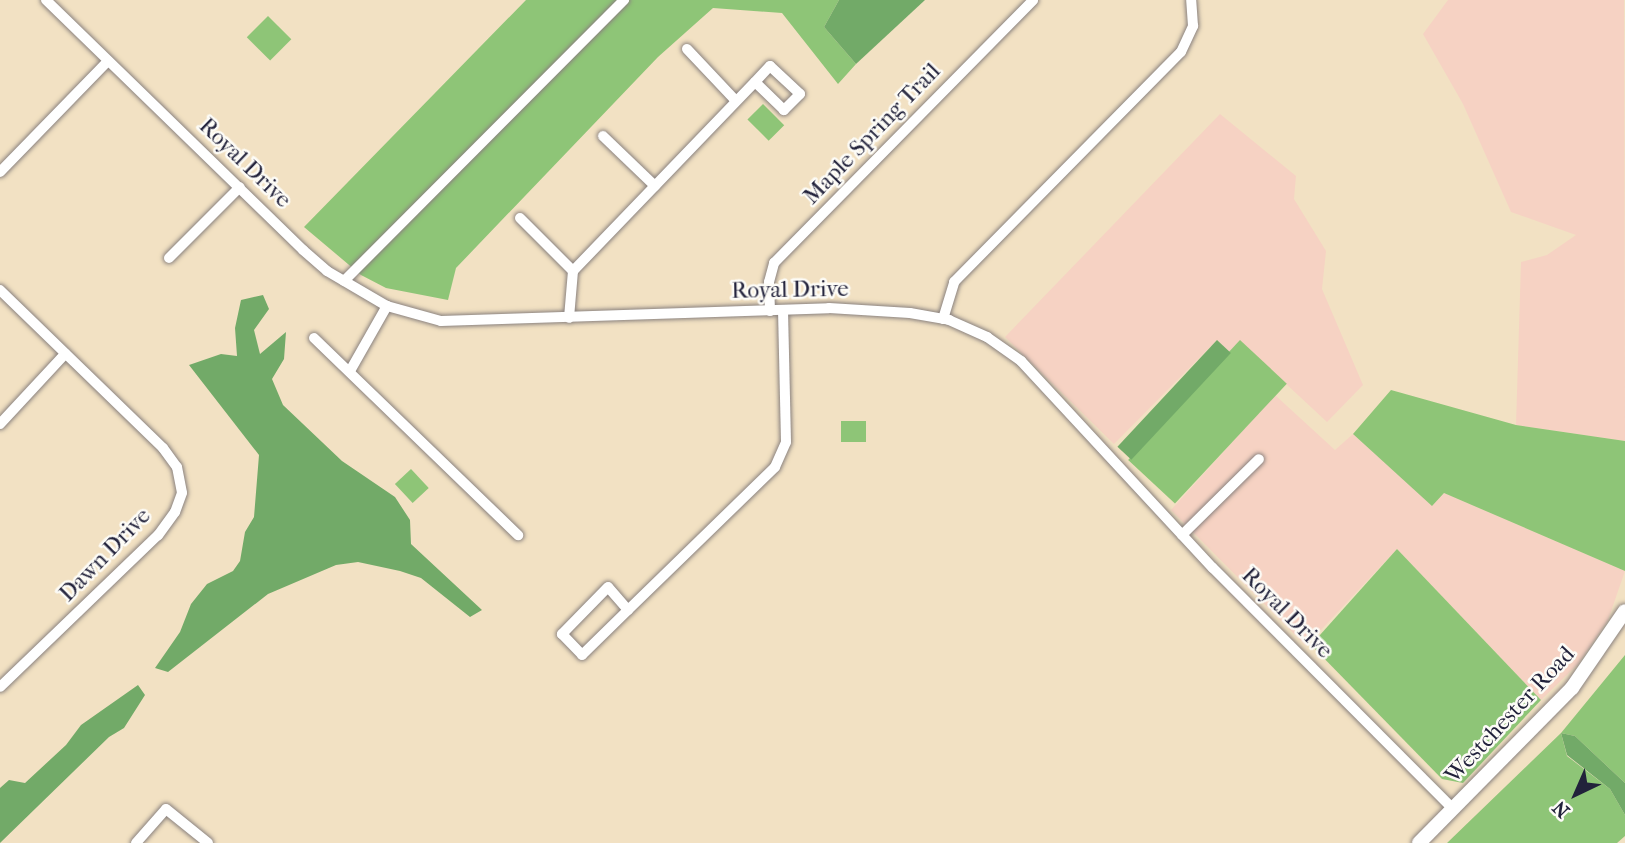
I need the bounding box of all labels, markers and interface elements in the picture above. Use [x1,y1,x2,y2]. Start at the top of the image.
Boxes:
street label: Maple Spring Trail [798,58,946,210]
street label: Royal Drive [193,112,297,214]
street label: Royal Drive [731,275,849,305]
street label: Dawn Drive [54,502,156,608]
street label: Royal Drive [1236,562,1338,664]
street label: Westchester Road [1439,641,1581,789]
north arrow [1541,759,1611,829]
text: N [1549,796,1574,822]

